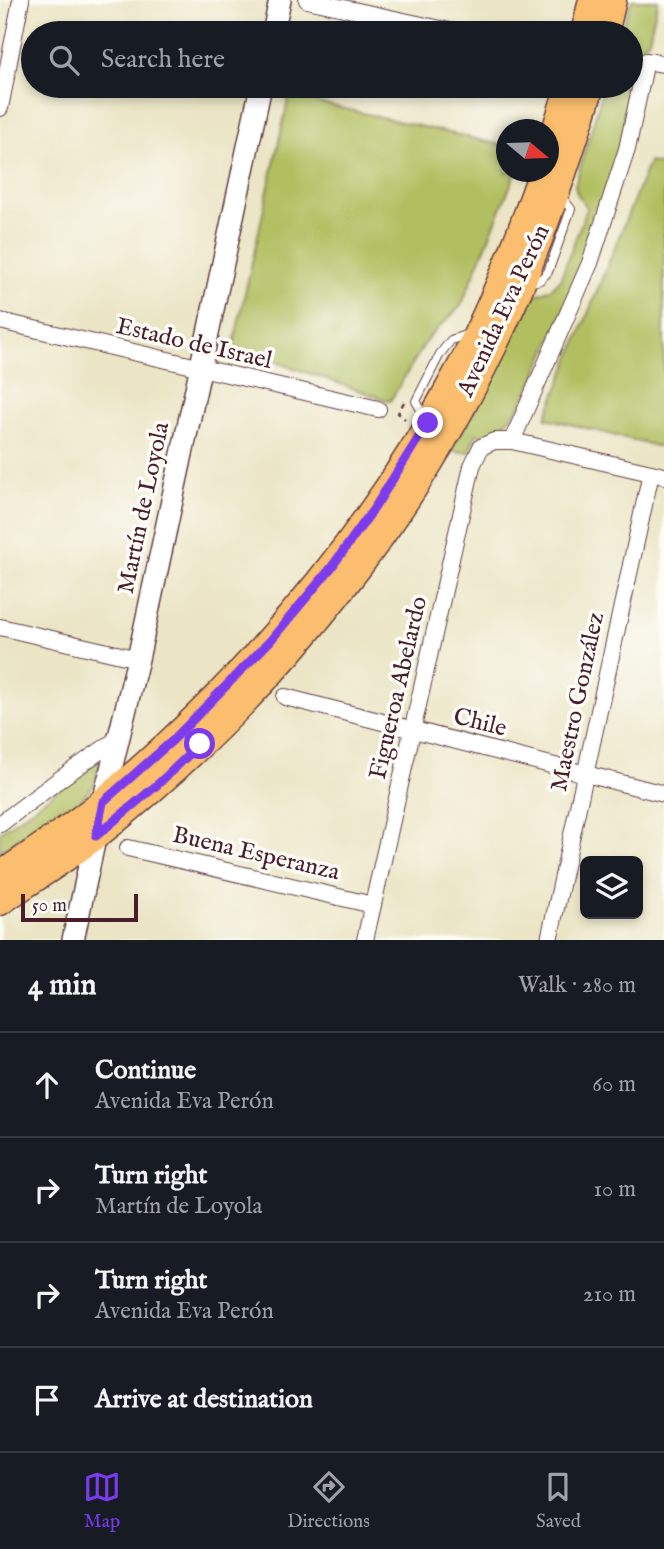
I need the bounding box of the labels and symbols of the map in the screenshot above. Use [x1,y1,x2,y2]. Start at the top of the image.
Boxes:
north arrow [496,119,559,182]
street label: Avenida Eva Perón [450,220,558,403]
street label: Estado de Israel [113,311,275,377]
route end [412,407,443,438]
street label: Martín de Loyola [111,419,177,597]
street label: Figueroa Abelardo [363,593,435,783]
street label: Maestro González [544,610,612,794]
street label: Chile [450,701,510,745]
route start [184,728,215,759]
street label: Buena Esperanza [170,820,343,888]
scale bar [21,891,138,923]

